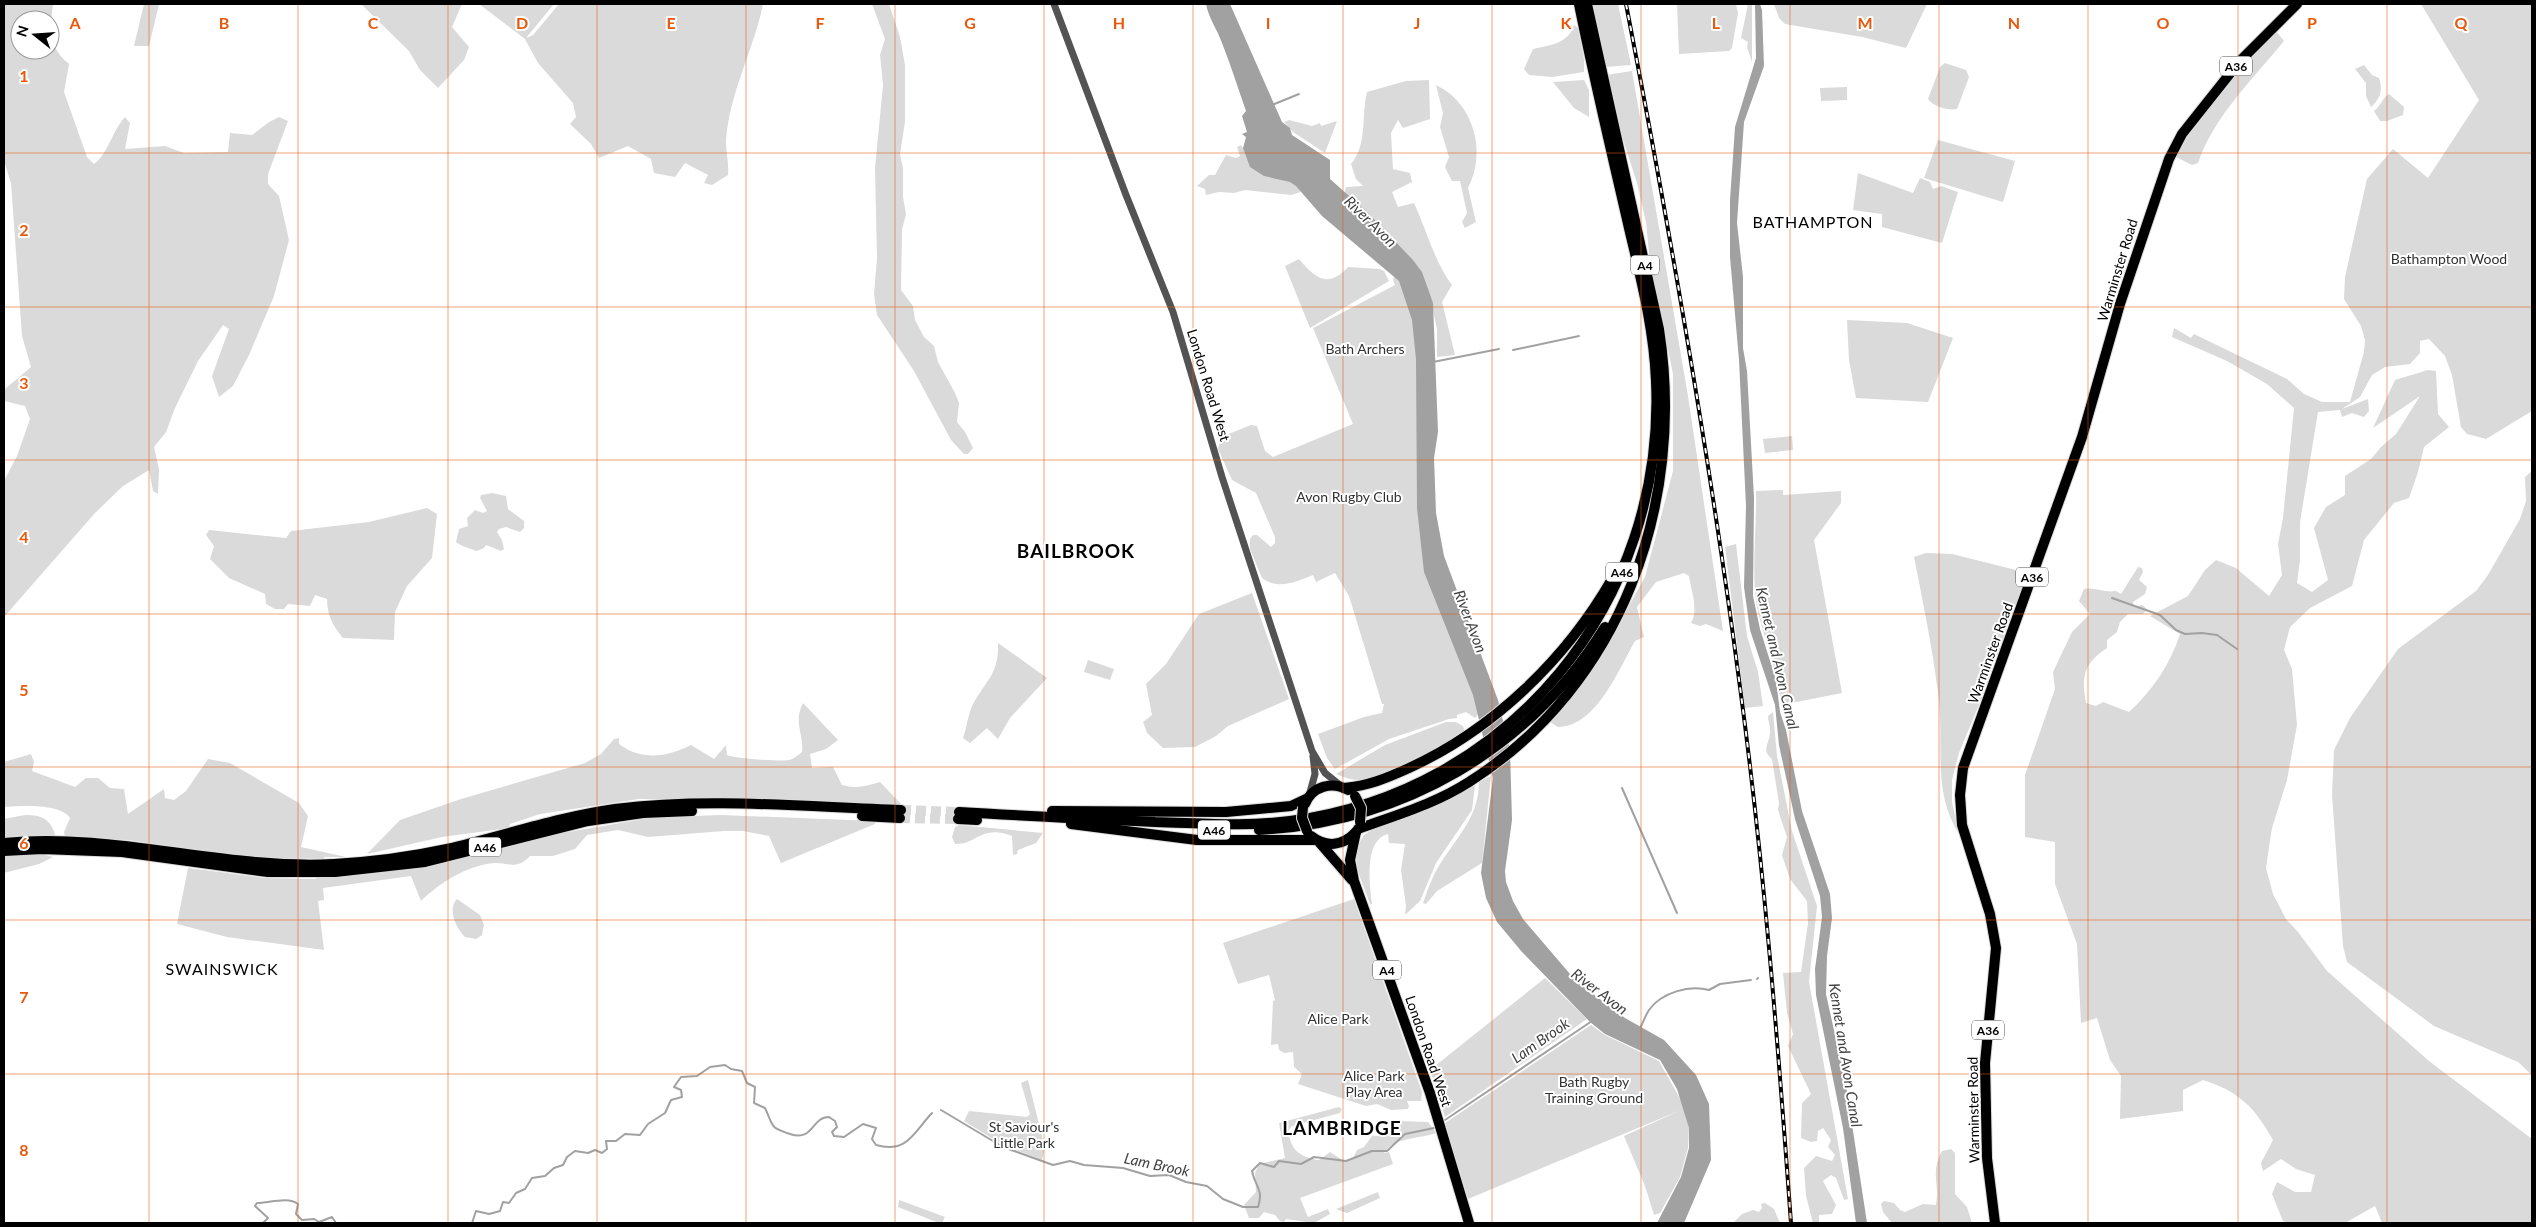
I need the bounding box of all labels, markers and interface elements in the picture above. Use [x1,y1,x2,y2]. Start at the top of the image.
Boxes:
north arrow [10,10,60,60]
text: A [68,13,81,32]
text: B [219,13,229,32]
text: C [368,13,379,32]
text: D [516,13,528,32]
text: E [666,13,676,32]
text: F [815,13,825,32]
text: G [964,13,976,32]
text: H [1113,13,1125,32]
text: I [1266,13,1270,32]
text: J [1414,13,1420,32]
text: K [1561,13,1573,32]
text: L [1712,13,1721,32]
text: M [1857,13,1873,32]
text: N [2008,13,2020,32]
text: O [2157,13,2170,32]
text: P [2307,13,2317,32]
text: Q [2455,13,2468,32]
text: N [12,23,32,39]
road number: A36 [2220,56,2252,76]
text: 1 [19,66,29,85]
water label: River Avon [1341,192,1401,250]
district label: BATHAMPTON [1753,212,1873,231]
street label: Warminster Road [2093,217,2141,323]
text: 2 [19,220,29,239]
park label: Bathampton Wood [2391,250,2507,267]
road number: A4 [1631,256,1659,274]
street label: London Road West [1184,327,1234,443]
park label: Bath Archers [1325,340,1405,357]
text: 3 [19,373,29,392]
park label: Avon Rugby Club [1296,488,1402,505]
text: 4 [19,527,29,546]
district label: BAILBROOK [1017,539,1135,562]
road number: A46 [1606,562,1638,582]
road number: A36 [2016,568,2048,586]
water label: Kennet and Avon Canal [1753,585,1803,731]
water label: River Avon [1451,587,1491,655]
street label: Warminster Road [1964,600,2016,706]
text: 5 [19,680,29,699]
road number: A46 [1198,820,1230,840]
text: 6 [19,833,29,852]
road number: A46 [469,838,501,856]
district label: SWAINSWICK [165,959,279,978]
road number: A4 [1373,960,1401,980]
water label: River Avon [1568,964,1632,1018]
water label: Kennet and Avon Canal [1826,982,1866,1129]
text: 7 [19,987,29,1006]
street label: London Road West [1402,993,1456,1109]
park label: Alice Park [1308,1010,1369,1027]
water label: Lam Brook [1508,1013,1573,1066]
road number: A36 [1972,1020,2004,1040]
street label: Warminster Road [1964,1057,1982,1163]
park label: Alice Park Play Area [1344,1067,1405,1100]
park label: Bath Rugby Training Ground [1545,1073,1643,1106]
district label: LAMBRIDGE [1282,1116,1402,1139]
park label: St Saviour's Little Park [989,1118,1059,1151]
text: 8 [19,1140,29,1159]
water label: Lam Brook [1123,1148,1192,1180]

